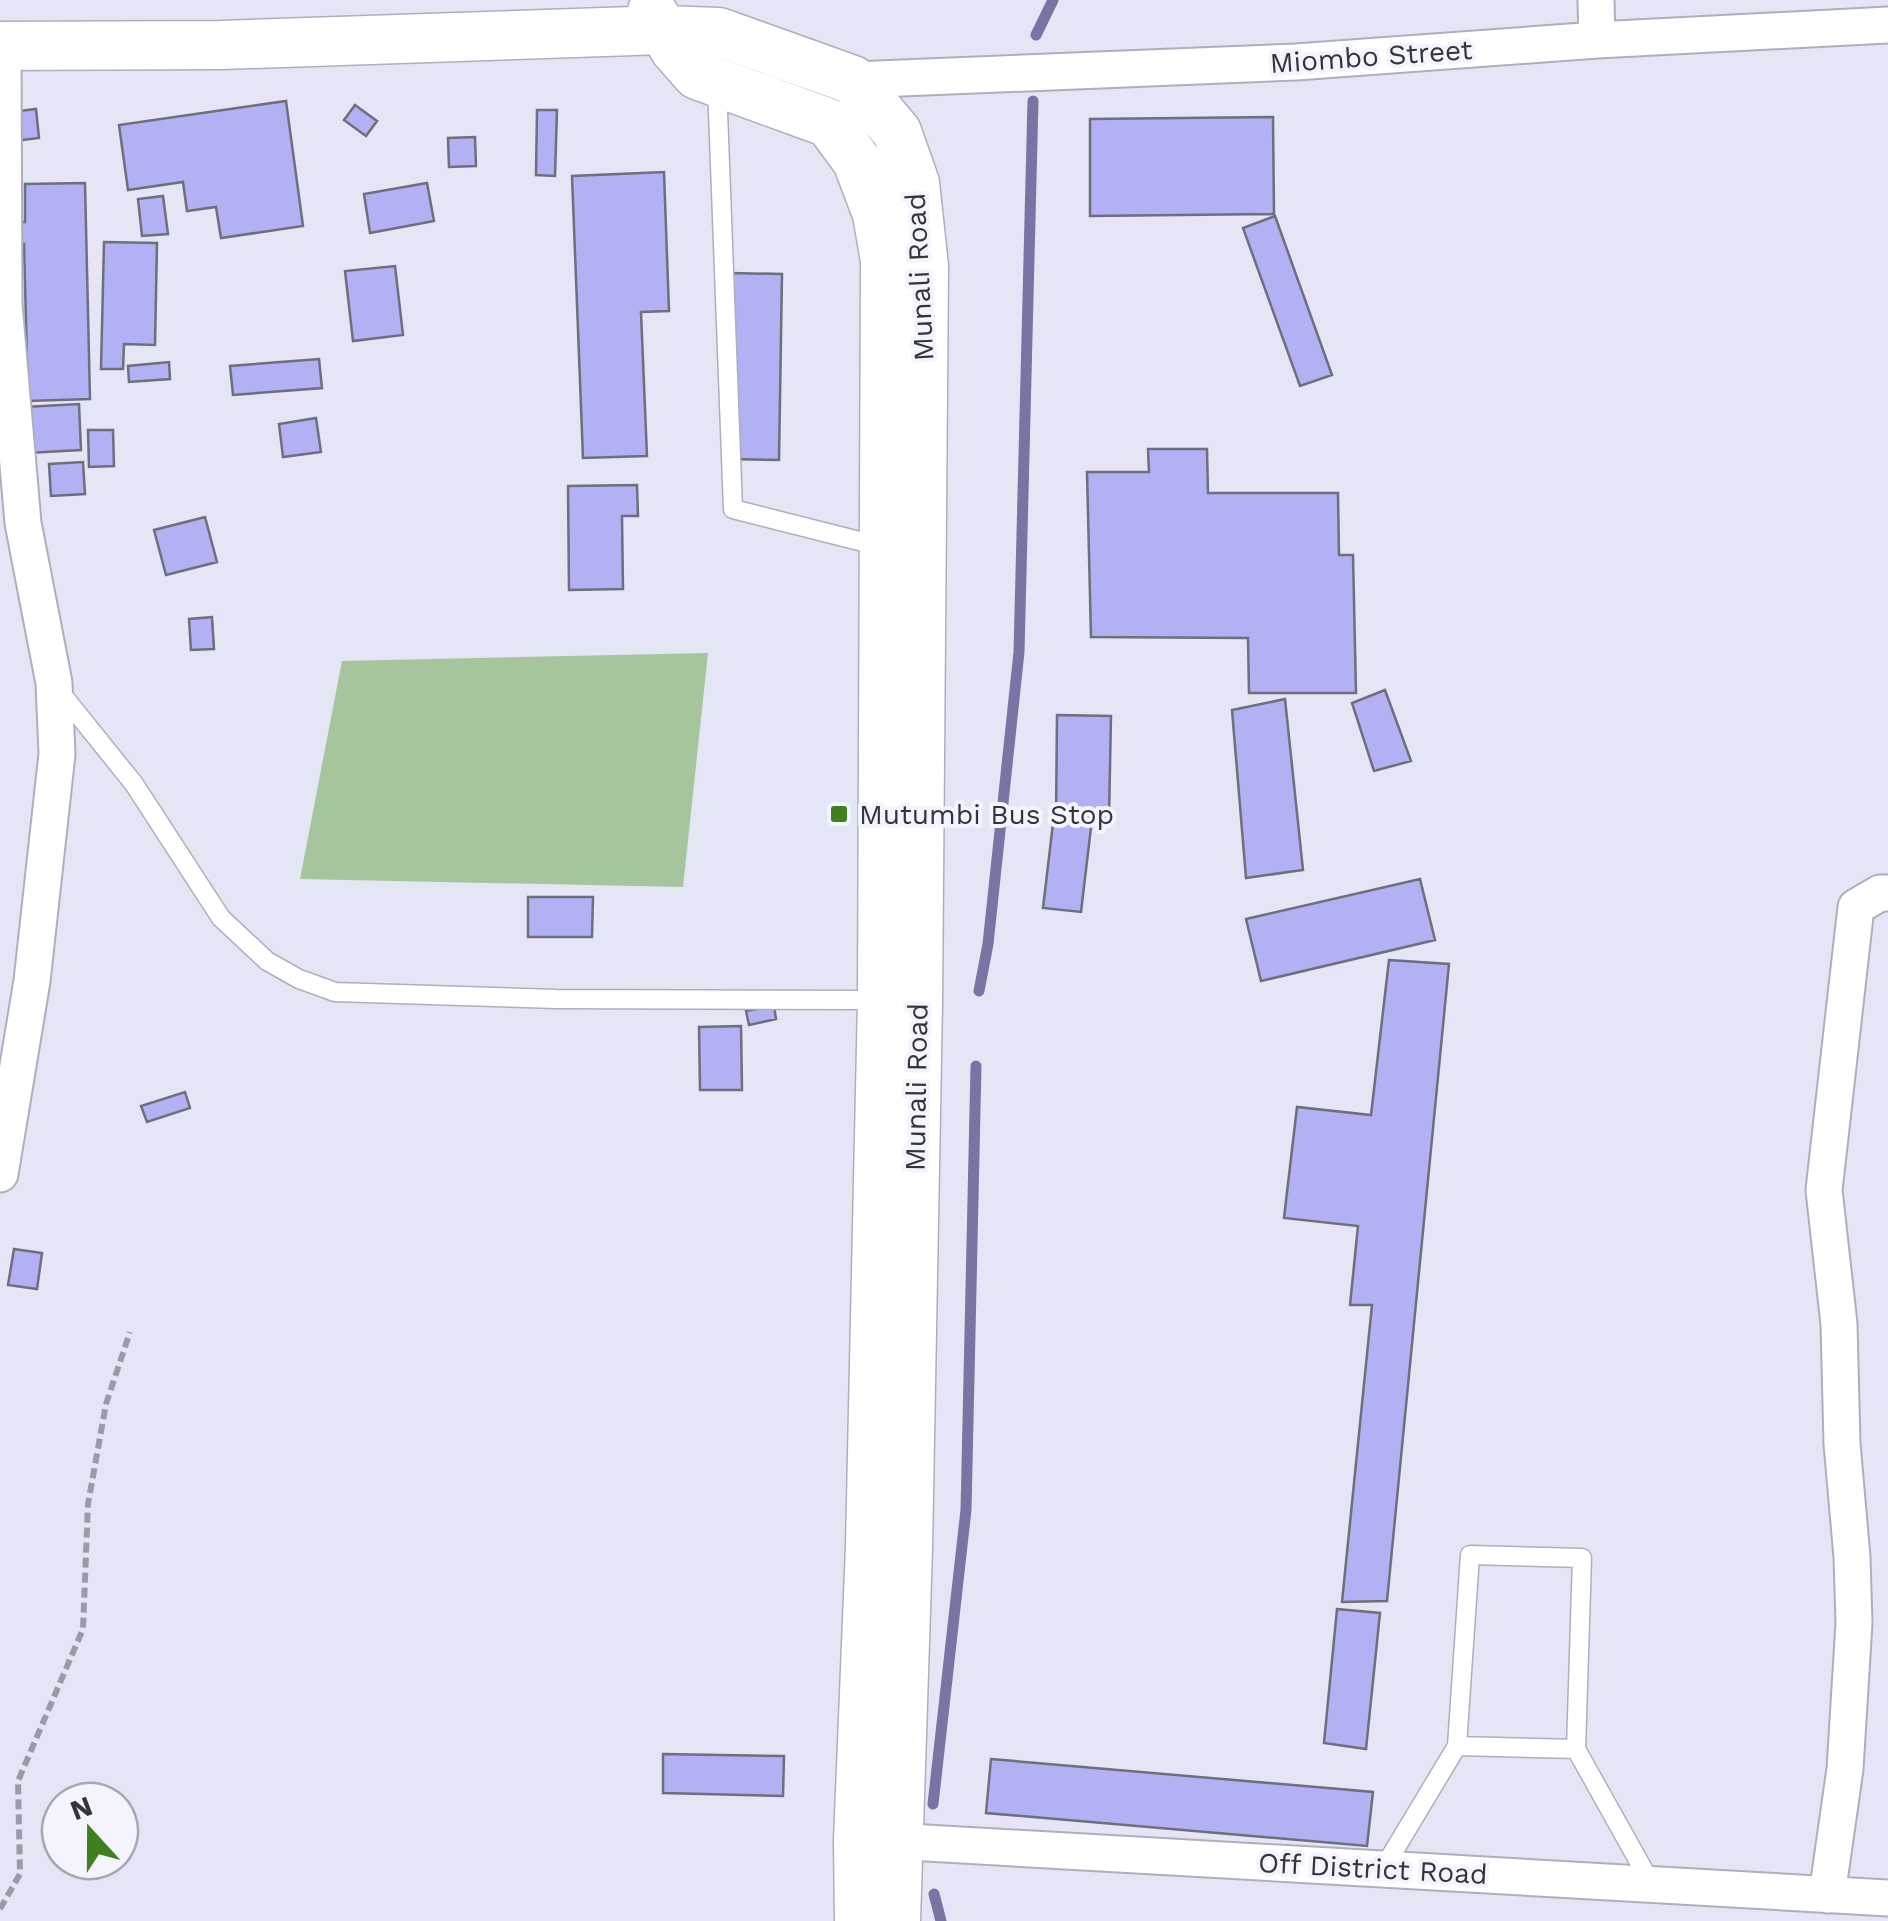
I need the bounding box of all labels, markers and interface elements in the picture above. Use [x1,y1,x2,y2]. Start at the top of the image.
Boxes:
street label: Miombo Street [1269,33,1474,80]
street label: Munali Road [899,192,940,362]
place label: Mutumbi Bus Stop [859,798,1114,831]
marker: Mutumbi Bus Stop [828,803,850,825]
street label: Munali Road [899,1003,934,1171]
north arrow [40,1781,140,1881]
text: N [66,1789,97,1827]
street label: Off District Road [1257,1846,1488,1891]

